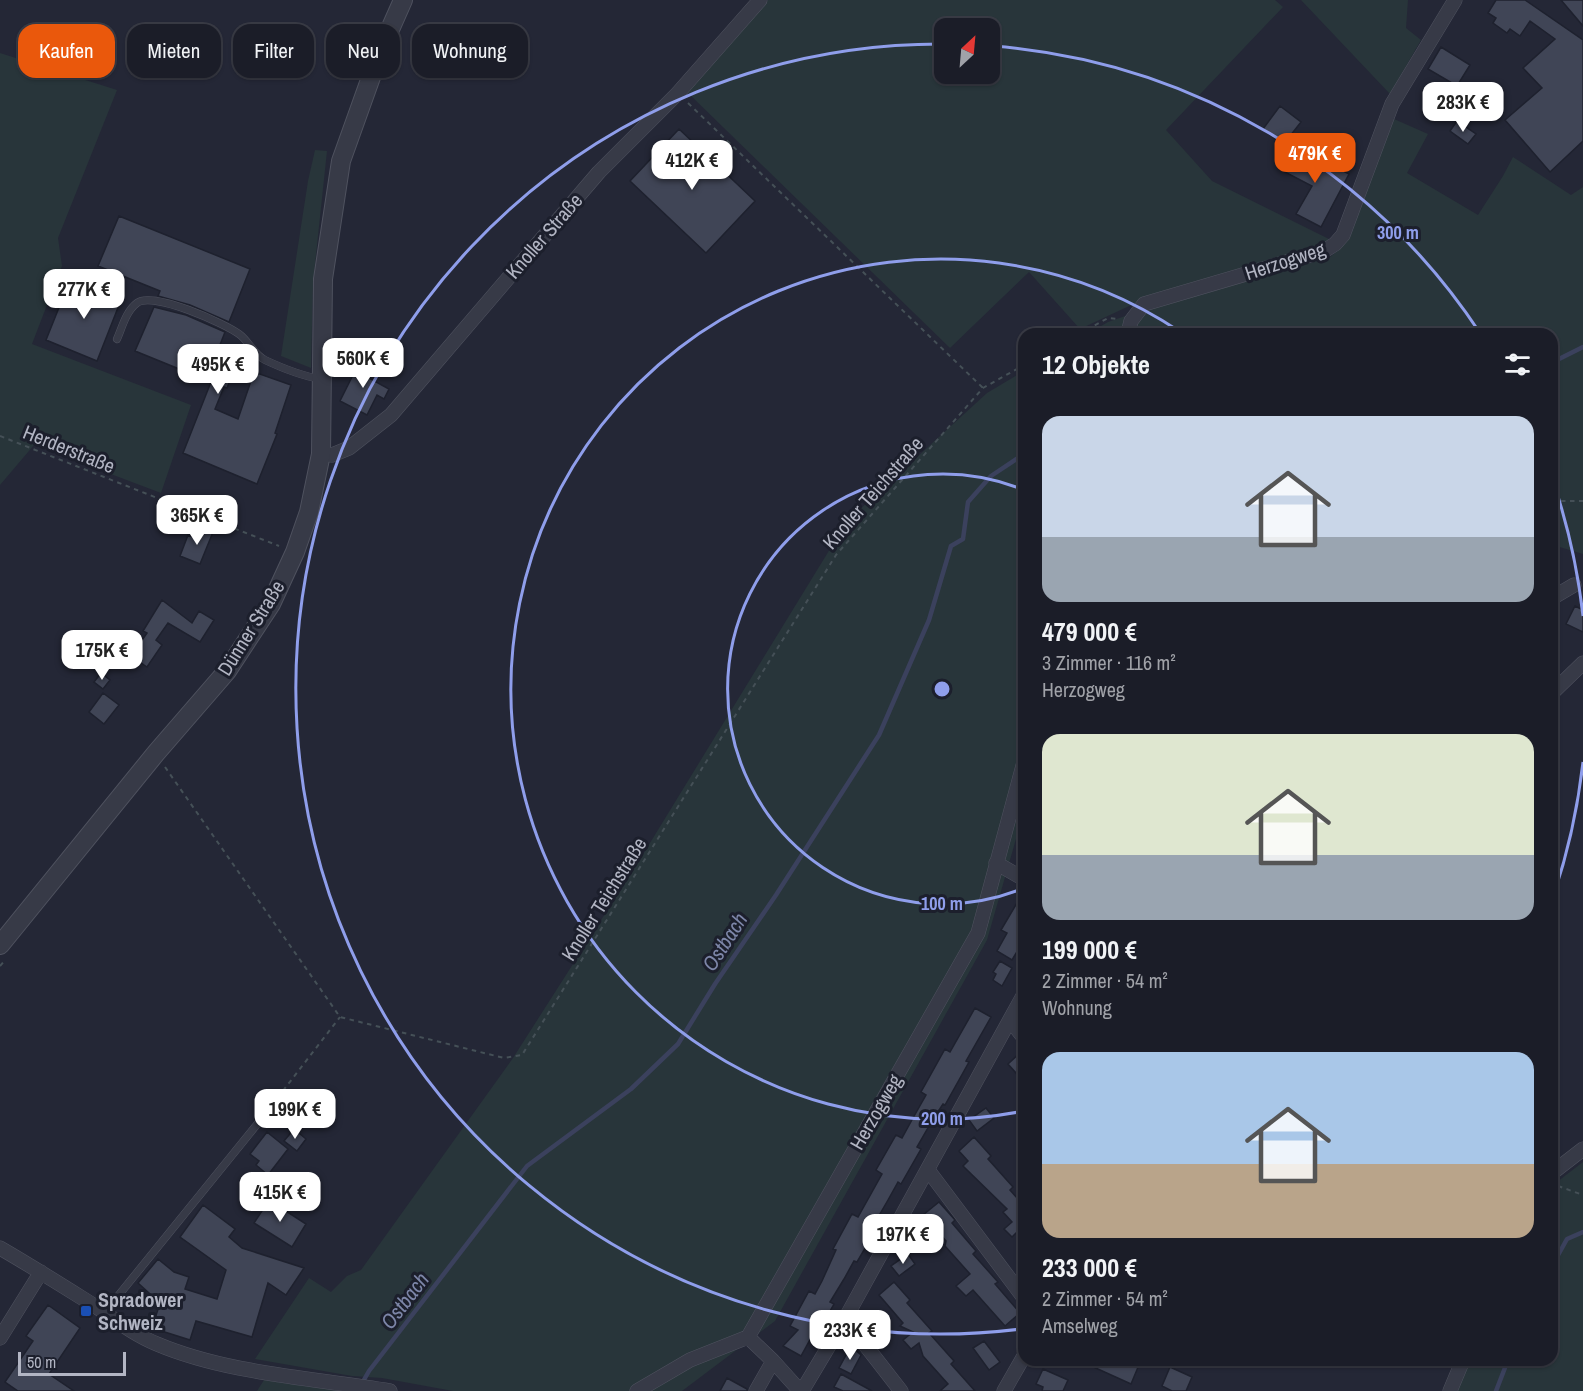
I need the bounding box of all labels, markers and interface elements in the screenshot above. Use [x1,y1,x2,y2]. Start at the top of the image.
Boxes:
north arrow [934,18,1000,84]
map controls [934,18,1000,84]
chip: Kaufen [18,24,115,78]
chip: Mieten [127,24,221,78]
chip: Filter [233,24,314,78]
chip: Neu [326,24,400,78]
chip: Wohnung [412,24,528,78]
pin: 283K € [1414,82,1512,133]
text: 283K € [1437,88,1489,115]
pin: 479K € [1266,133,1364,184]
text: 479K € [1289,139,1341,166]
pin: 412K € [643,140,741,191]
text: 412K € [666,146,718,173]
street label: Knoller Straße [499,187,588,284]
text: 300 m [1377,220,1419,245]
street label: Herzogweg [1241,235,1328,286]
pin: 277K € [35,269,133,320]
text: 277K € [58,275,110,302]
pin: 560K € [314,338,412,389]
pin: 495K € [169,344,267,395]
text: 560K € [337,344,389,371]
text: 12 Objekte [1042,347,1150,382]
icon: filters [1501,348,1534,381]
text: 495K € [192,350,244,377]
street label: Herderstraße [19,418,119,479]
street label: Knoller Teichstraße [816,431,929,555]
icon: home [1234,455,1342,563]
pin: 365K € [148,495,246,546]
text: 365K € [171,501,223,528]
street label: Dünner Straße [211,575,291,680]
text: 479 000 € [1042,614,1137,649]
pin: 175K € [53,630,151,681]
text: 175K € [76,636,128,663]
text: 3 Zimmer · 116 m² [1042,649,1176,676]
text: Herzogweg [1042,676,1125,703]
centre of rings [932,679,952,699]
icon: home [1234,773,1342,881]
street label: Knoller Teichstraße [555,832,652,966]
text: 100 m [921,891,963,916]
water label: Ostbach [695,907,754,977]
text: 199 000 € [1042,932,1137,967]
text: 2 Zimmer · 54 m² [1042,967,1168,994]
text: Wohnung [1042,994,1112,1021]
street label: Herzogweg [843,1069,908,1154]
pin: 199K € [246,1089,344,1140]
icon: home [1234,1091,1342,1199]
text: 199K € [269,1095,321,1122]
text: 200 m [921,1106,963,1131]
pin: 415K € [231,1172,329,1223]
text: 415K € [254,1178,306,1205]
pin: 197K € [854,1214,952,1265]
text: 197K € [877,1220,929,1247]
text: 233 000 € [1042,1250,1137,1285]
water label: Ostbach [374,1266,435,1335]
text: 2 Zimmer · 54 m² [1042,1285,1168,1312]
place label: Spradower Schweiz [98,1286,183,1336]
marker: Spradower Schweiz [79,1304,93,1318]
pin: 233K € [801,1310,899,1361]
text: Amselweg [1042,1312,1118,1339]
text: 233K € [824,1316,876,1343]
scale bar [18,1349,126,1376]
text: 50 m [27,1351,56,1373]

